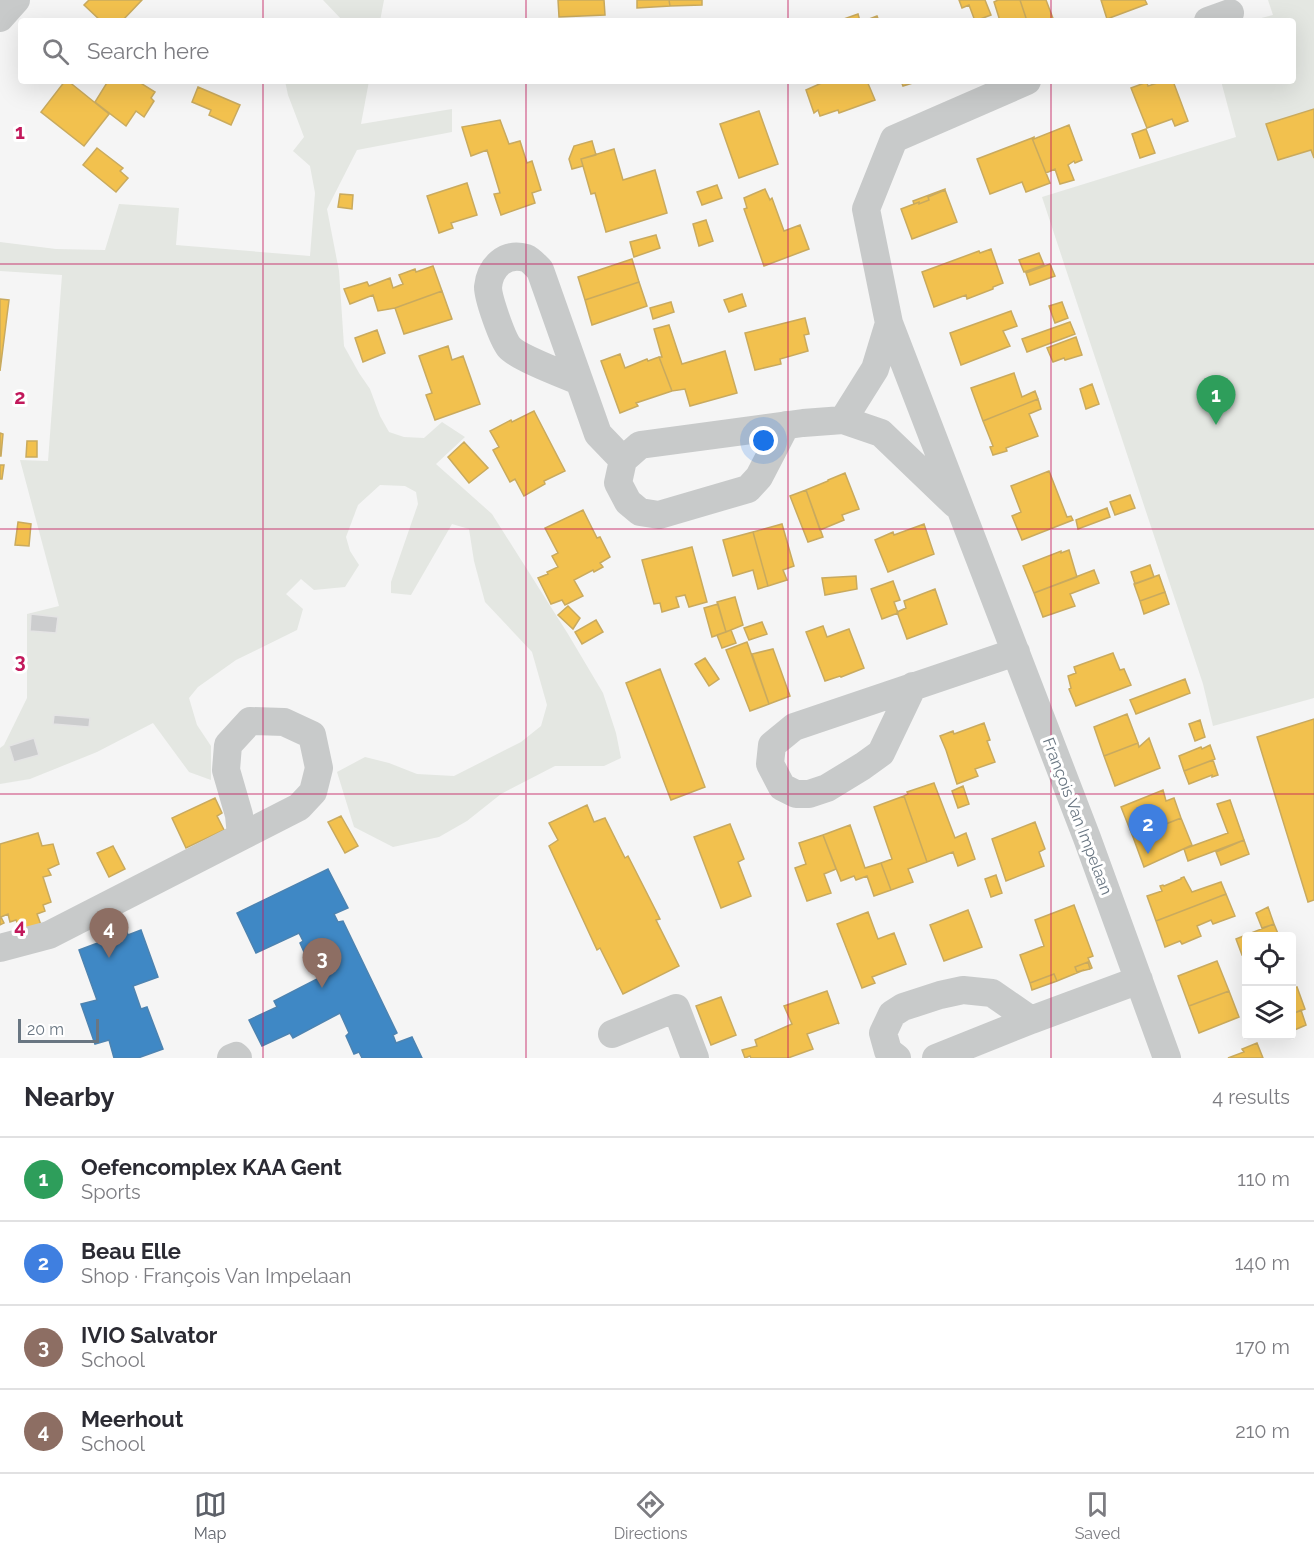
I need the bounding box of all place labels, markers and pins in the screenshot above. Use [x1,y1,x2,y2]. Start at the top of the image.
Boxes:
pin: 1 [1196,376,1236,425]
pin: 2 [1128,804,1168,854]
pin: 4 [90,908,128,958]
pin: 3 [302,938,342,988]

